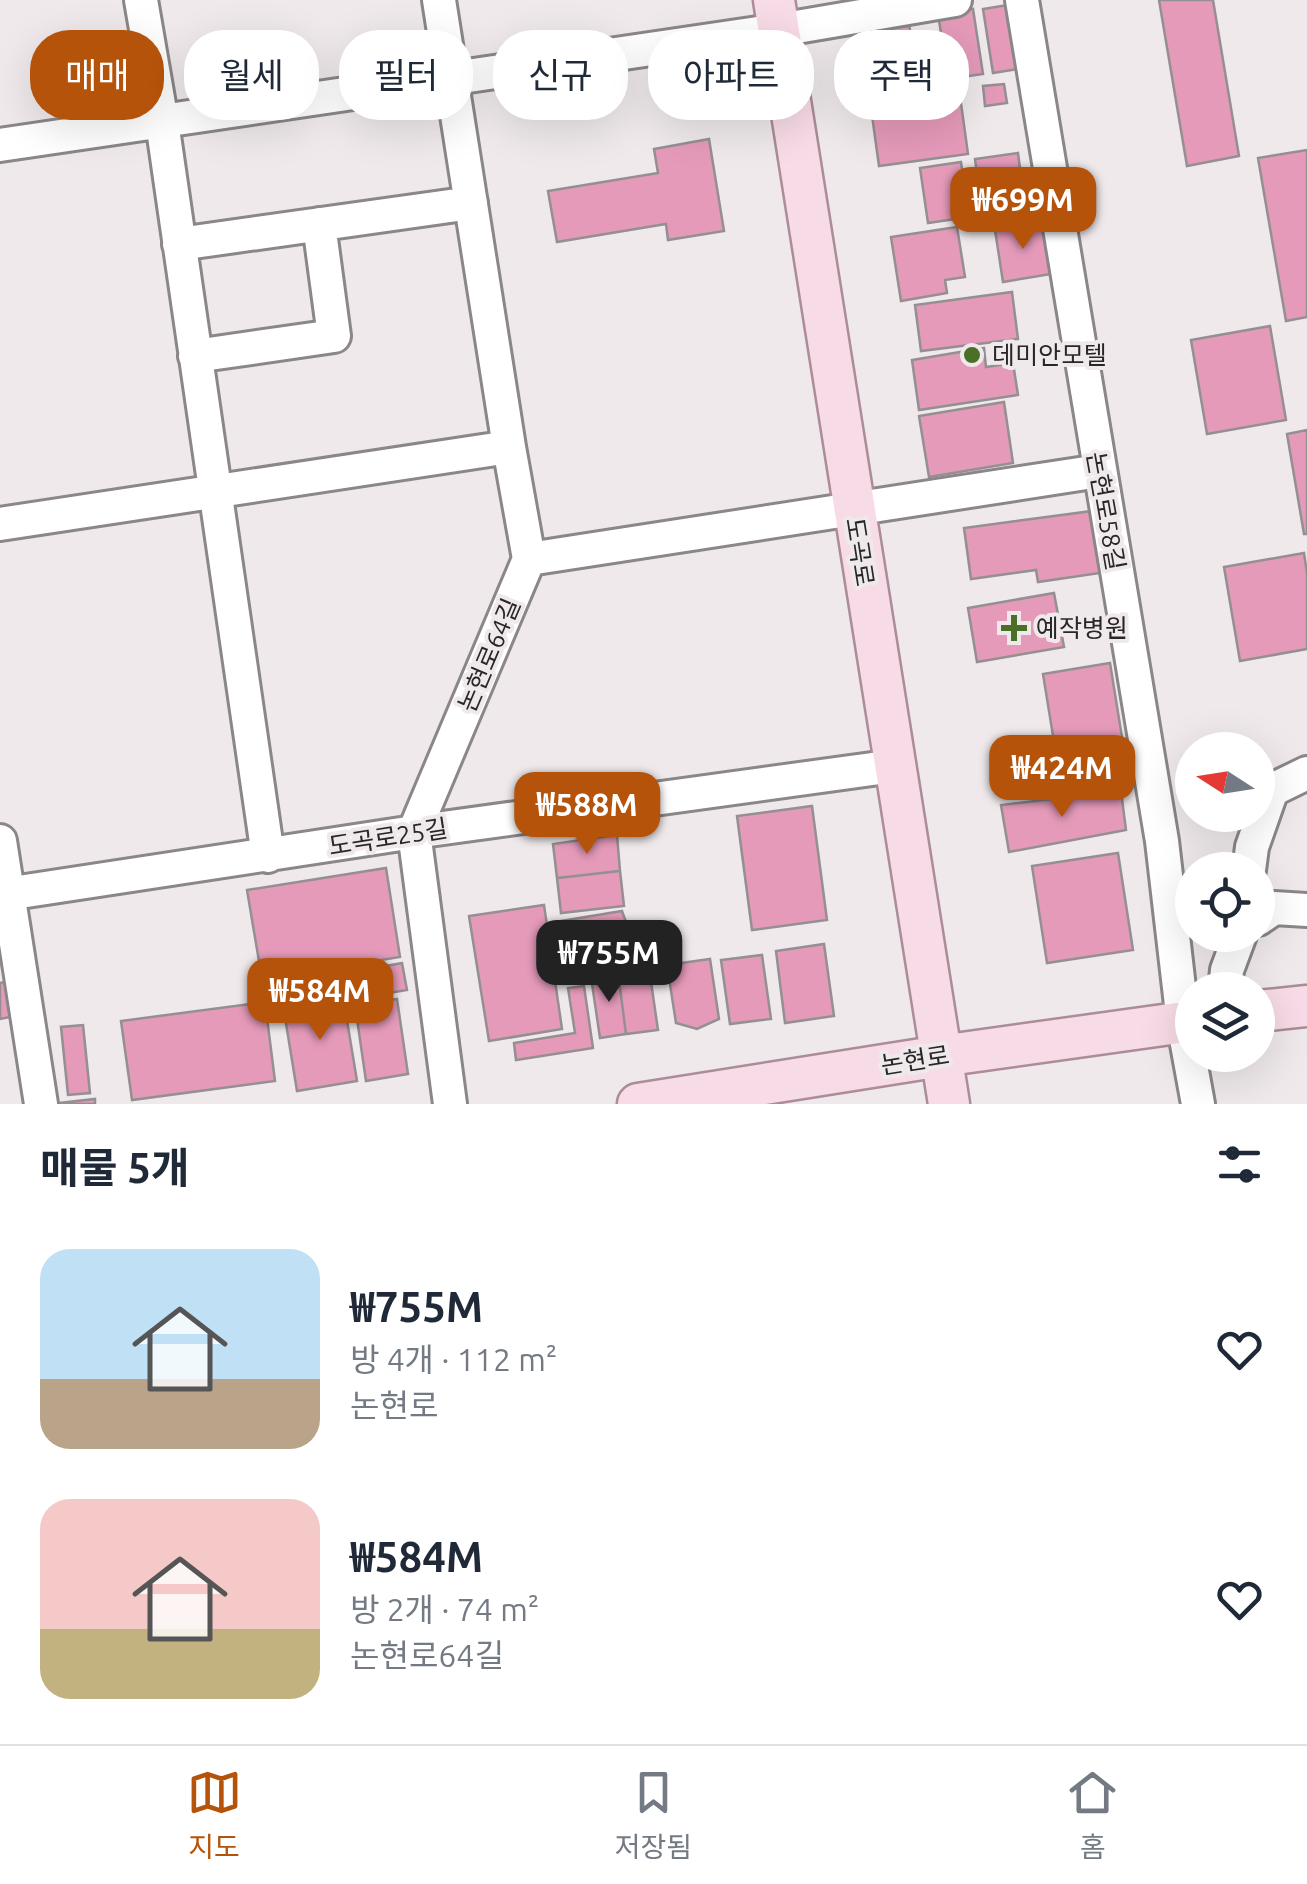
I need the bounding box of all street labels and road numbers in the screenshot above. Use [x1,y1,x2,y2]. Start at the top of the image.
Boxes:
street label: 논현로58길 [1082,449,1130,573]
street label: 도곡로 [841,516,879,588]
street label: 논현로64길 [453,594,525,716]
street label: 도곡로25길 [326,814,450,860]
street label: 논현로 [879,1041,951,1079]

